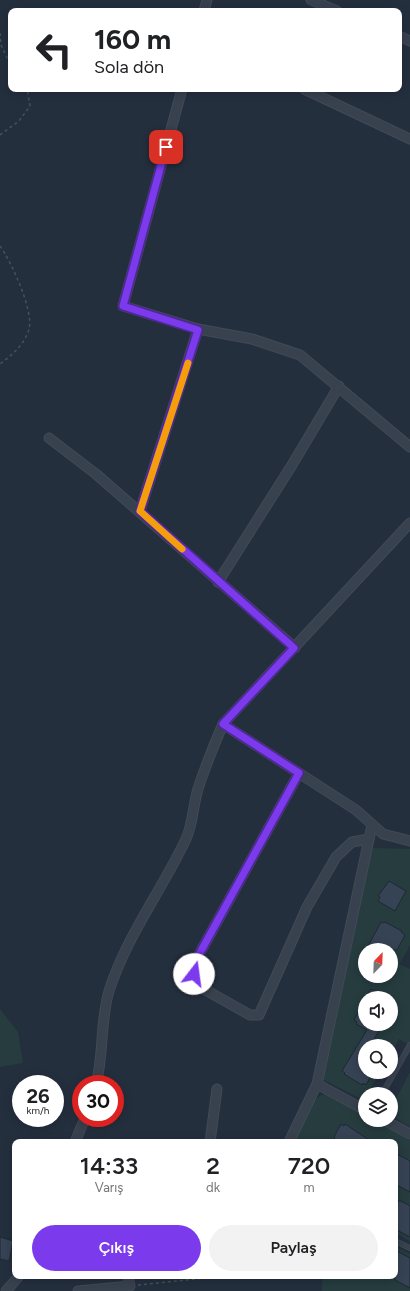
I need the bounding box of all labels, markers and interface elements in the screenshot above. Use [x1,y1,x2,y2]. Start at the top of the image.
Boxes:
text: 160 m [94,22,171,56]
icon: left [28,24,80,76]
text: Sola dön [94,56,164,78]
pin [149,130,183,164]
icon: arrive [155,136,177,158]
north arrow [358,943,398,983]
map controls [358,943,398,1127]
position arrow [173,953,215,995]
button: sound [358,991,398,1031]
button: search [358,1039,398,1079]
speed limit sign: 30 [72,1075,124,1127]
text: 26 [26,1084,50,1108]
button: layers [358,1087,398,1127]
text: km/h [27,1104,49,1117]
text: 14:33 [80,1151,138,1180]
text: 2 [206,1151,220,1180]
text: 720 [288,1151,330,1180]
text: Varış [95,1180,123,1195]
text: dk [206,1180,220,1195]
text: m [303,1180,314,1195]
button: Çıkış [32,1225,201,1271]
button: Paylaş [209,1225,378,1271]

